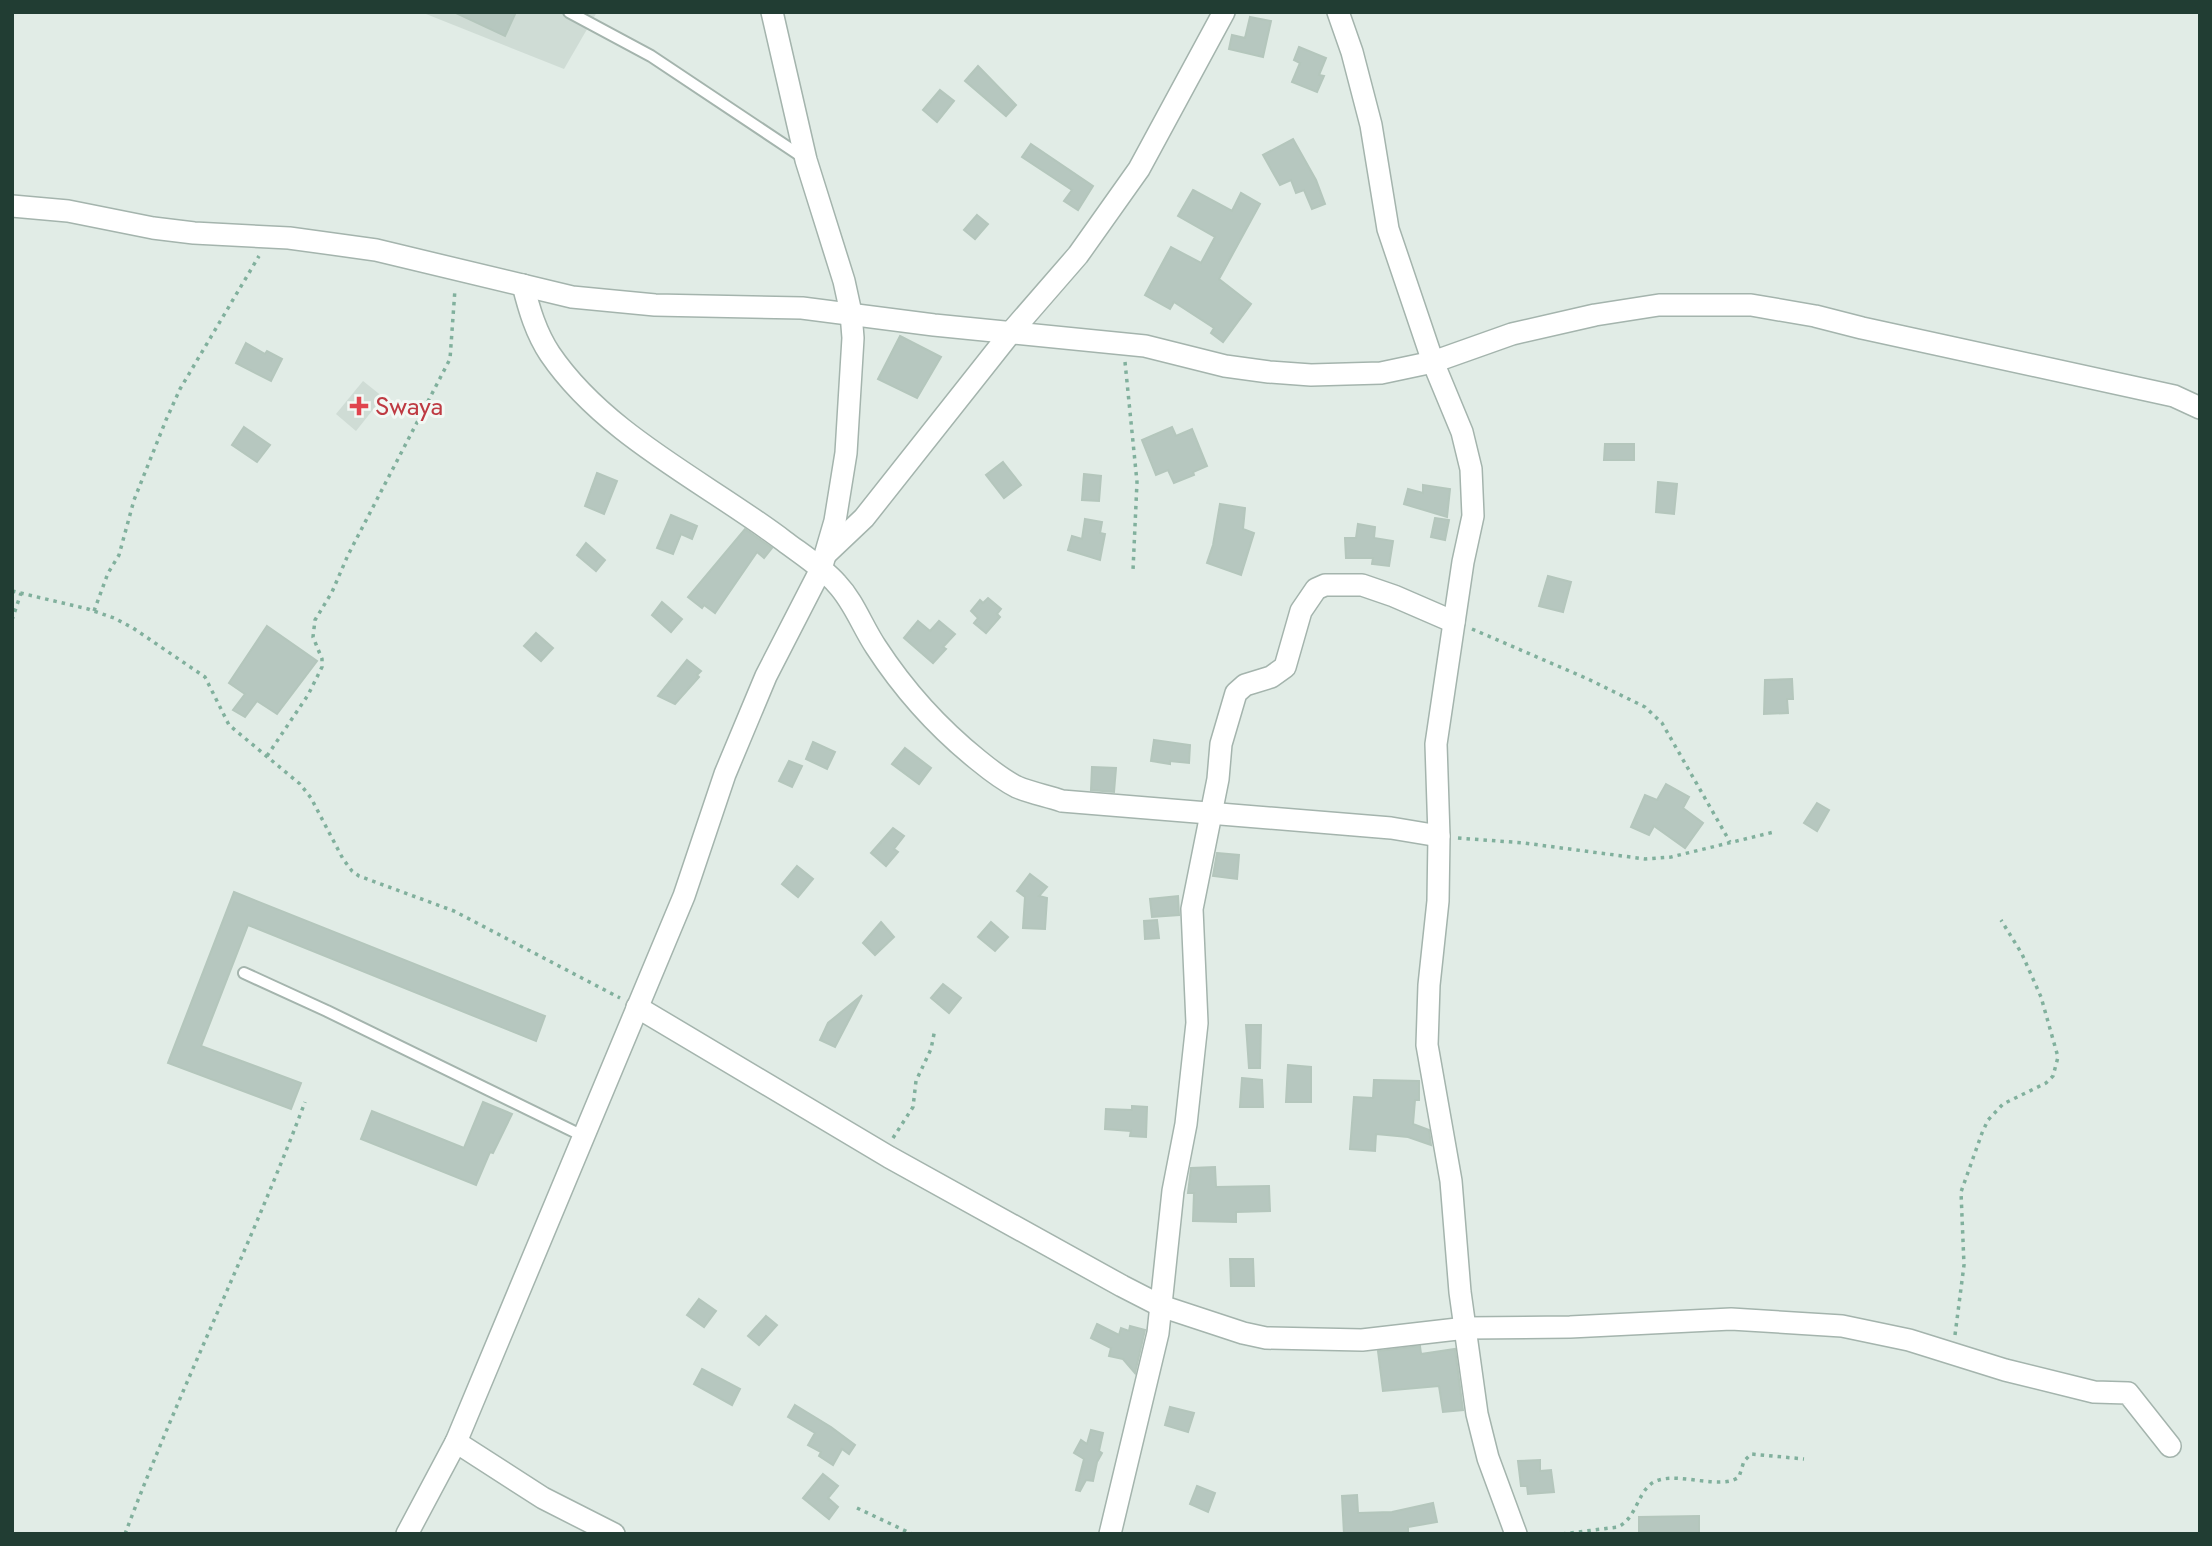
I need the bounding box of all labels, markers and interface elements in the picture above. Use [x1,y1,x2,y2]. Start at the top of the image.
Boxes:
place label: Swaya [375,387,443,425]
marker: Swaya [349,396,369,416]

